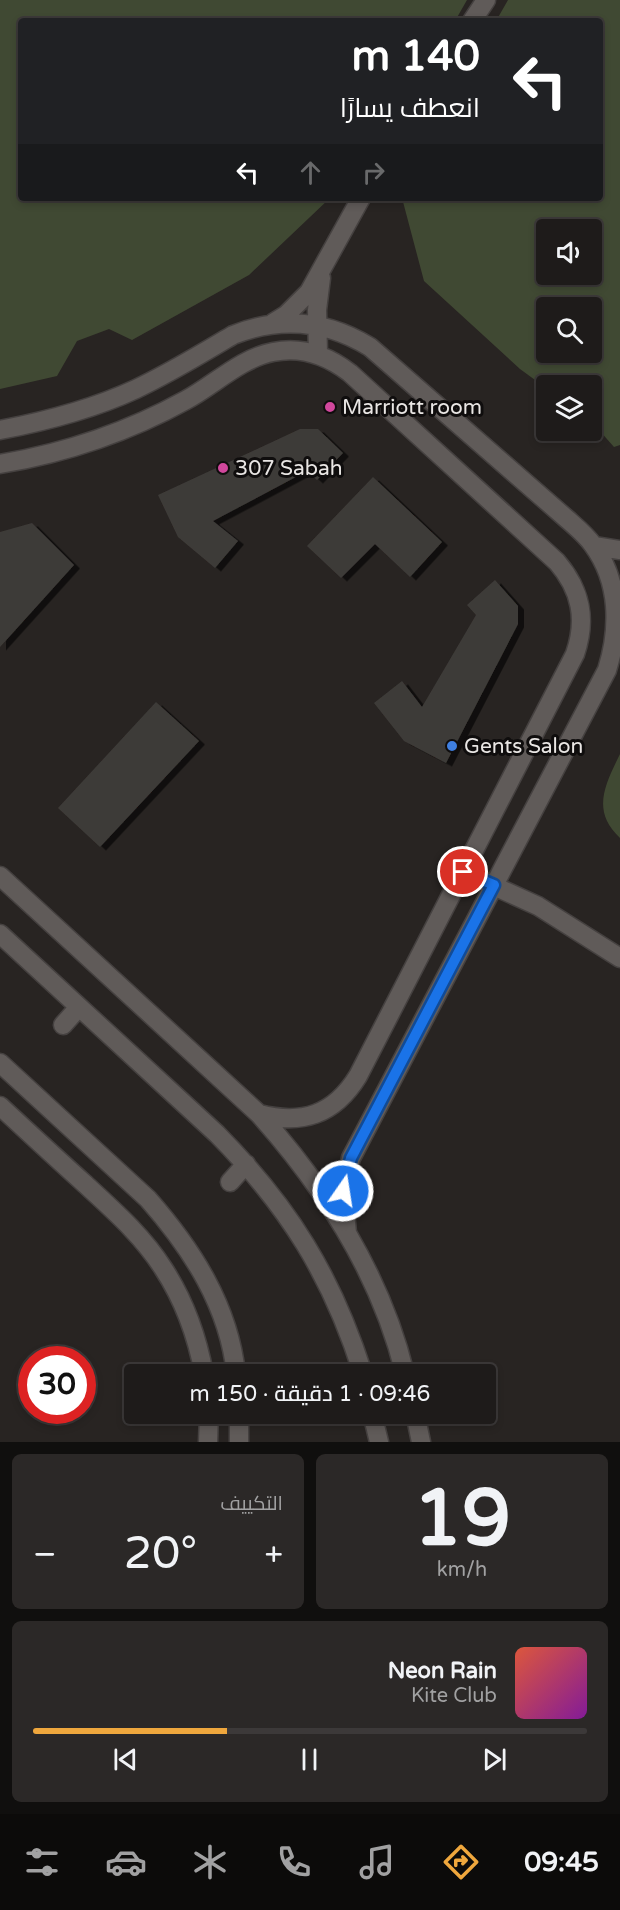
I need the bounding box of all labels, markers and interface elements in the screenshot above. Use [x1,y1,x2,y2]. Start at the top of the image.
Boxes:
text: 140 m [351,31,480,82]
icon: left [501,42,579,120]
text: انعطف يسارًا [340,92,480,125]
icon: left [231,156,264,189]
icon: ahead [294,156,327,189]
icon: right [357,156,390,189]
map controls [536,219,602,441]
button: sound [536,219,602,285]
button: search [536,297,602,363]
button: layers [536,375,602,441]
place label: Marriott room [342,395,482,420]
marker: Marriott room [323,400,337,414]
place label: 307 Sabah [235,456,343,481]
marker: 307 Sabah [216,461,230,475]
place label: Gents Salon [464,734,583,759]
marker: Gents Salon [445,739,459,753]
pin [437,846,488,897]
icon: arrive [446,855,479,888]
position arrow [311,1159,375,1223]
speed limit sign: 30 [18,1346,96,1424]
text: 09:46 · 1 دقيقة · 150 m [190,1381,430,1407]
text: 19 [413,1472,511,1566]
text: التكييف [220,1492,283,1516]
text: 20° [124,1527,197,1581]
text: − [33,1535,57,1574]
text: + [264,1535,283,1574]
text: km/h [437,1558,487,1582]
text: Neon Rain [388,1658,497,1684]
text: Kite Club [411,1684,497,1708]
icon: previous [109,1743,142,1776]
icon: pause [293,1743,326,1776]
icon: next [478,1743,511,1776]
icon: filters [21,1841,63,1883]
icon: car [105,1841,147,1883]
icon: climate [189,1841,231,1883]
icon: phone [273,1841,315,1883]
icon: music [356,1841,398,1883]
icon: directions [440,1841,482,1883]
text: 09:45 [524,1846,599,1879]

